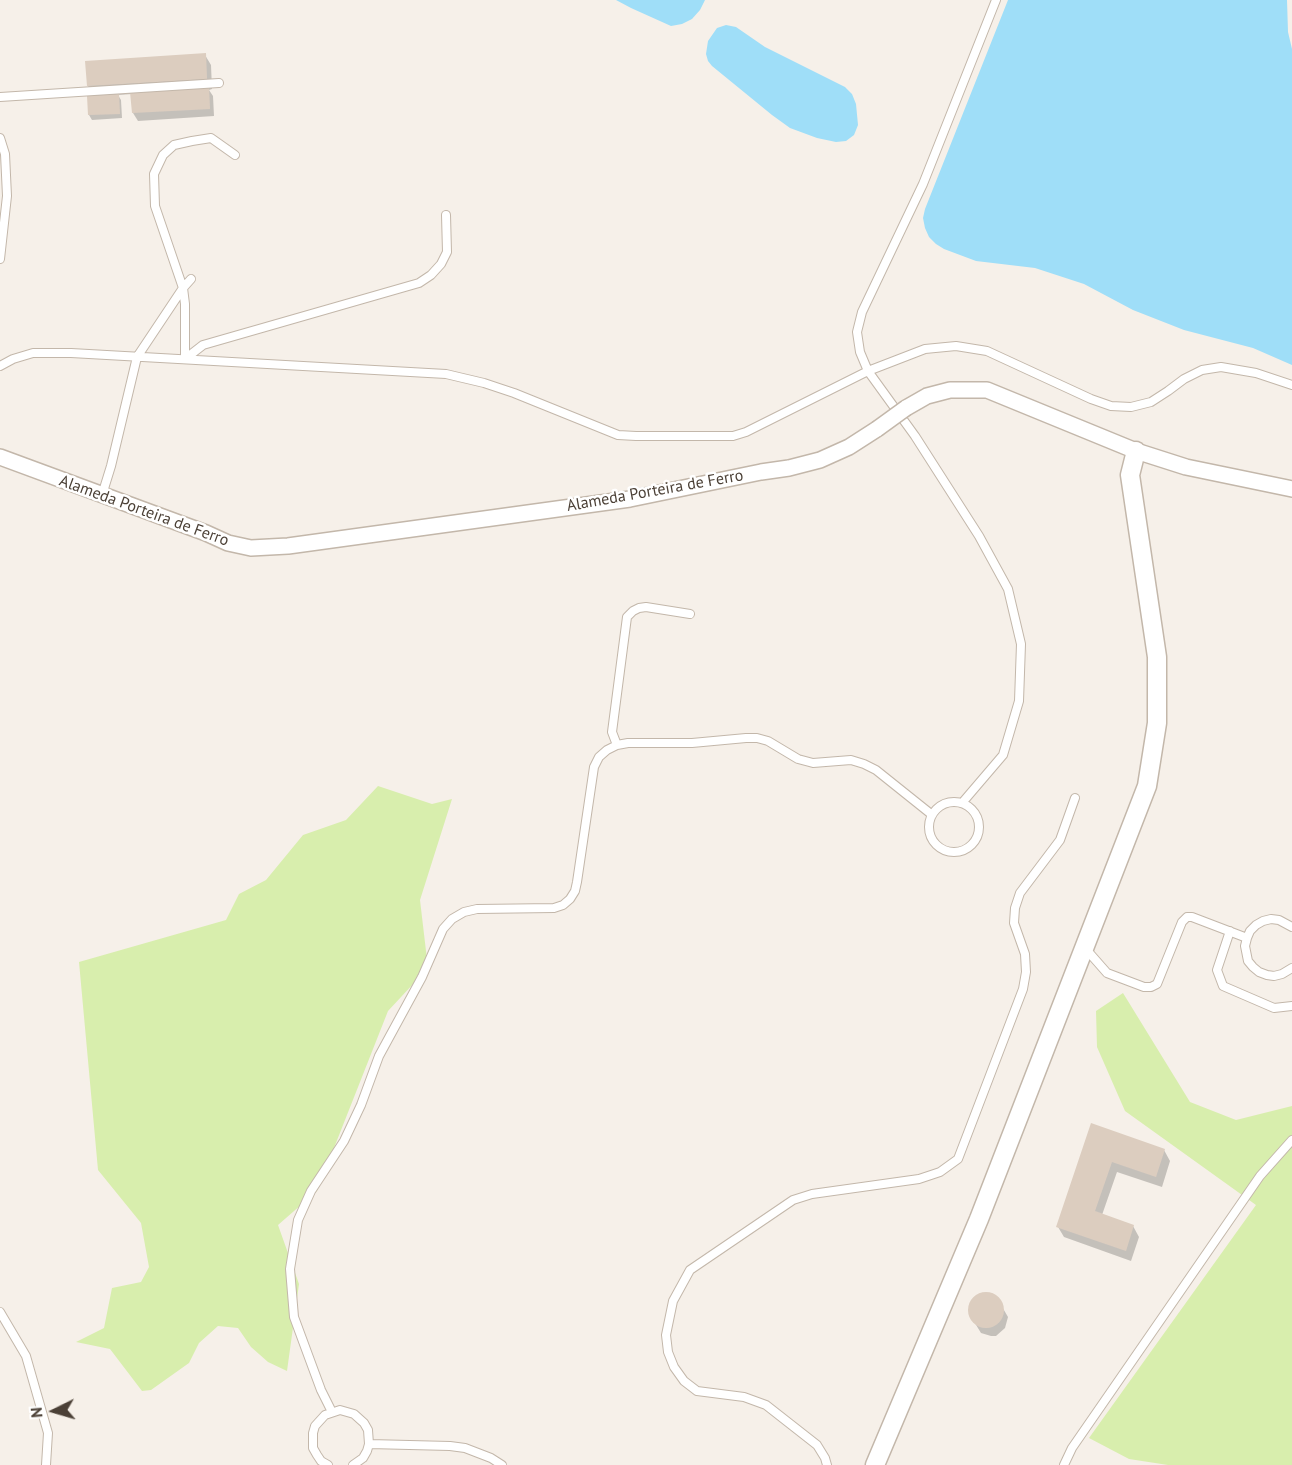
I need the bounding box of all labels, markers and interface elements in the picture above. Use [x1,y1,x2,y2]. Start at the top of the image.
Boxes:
street label: Alameda Porteira de Ferro [565,466,745,516]
street label: Alameda Porteira de Ferro [57,471,231,551]
north arrow [24,1381,84,1441]
text: N [26,1406,46,1419]

